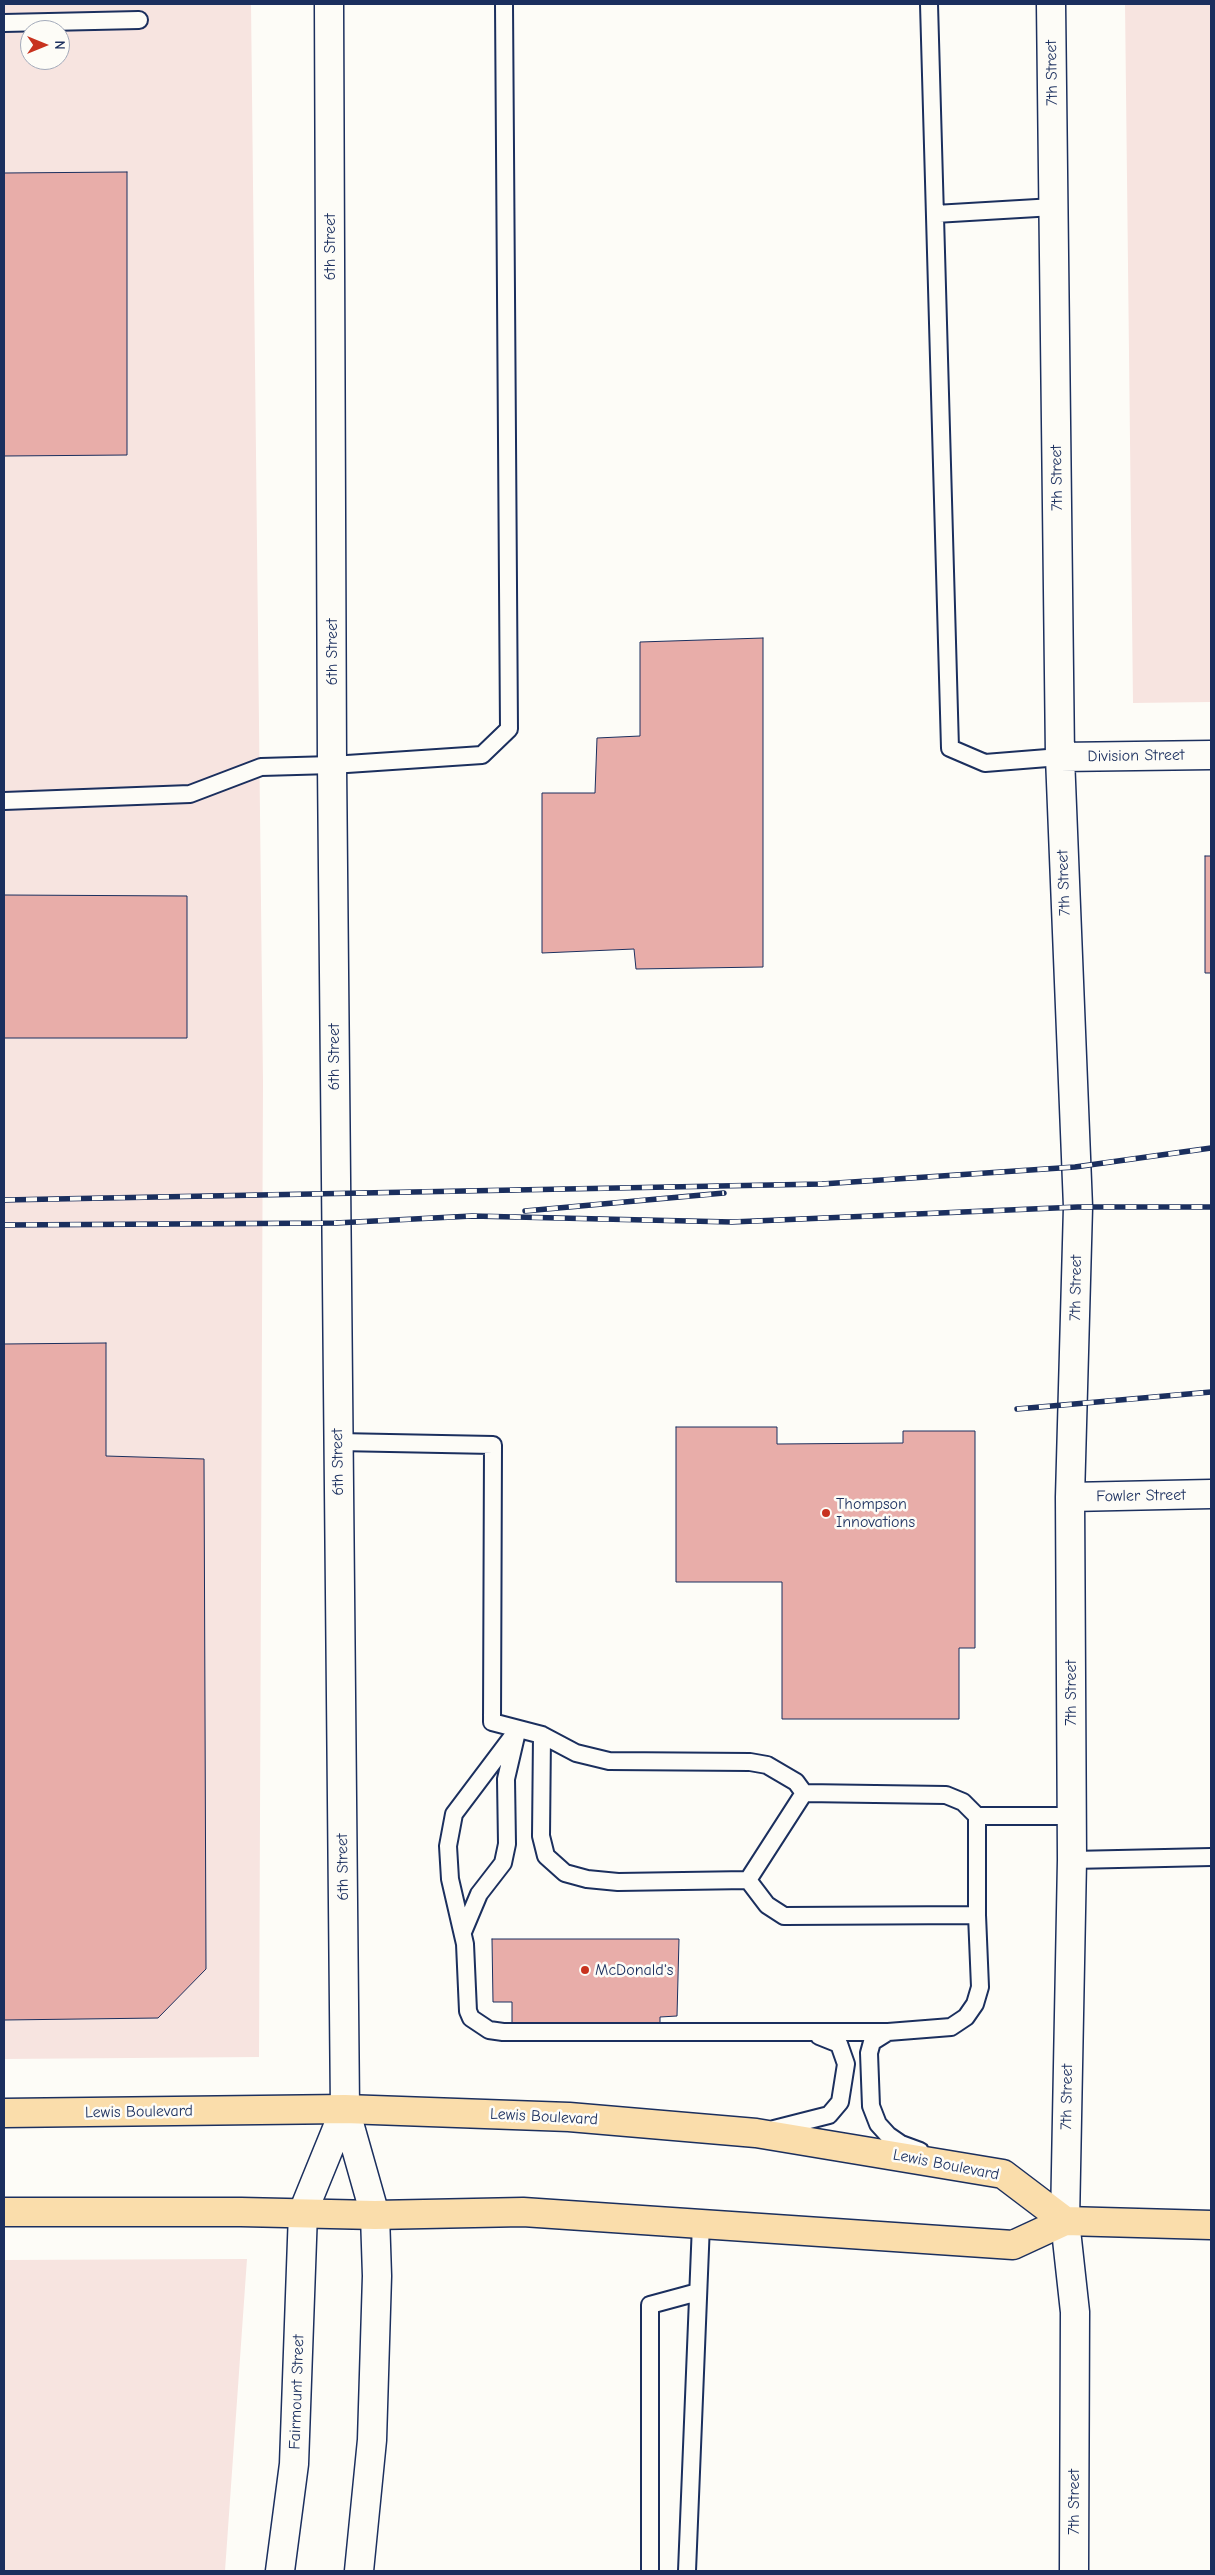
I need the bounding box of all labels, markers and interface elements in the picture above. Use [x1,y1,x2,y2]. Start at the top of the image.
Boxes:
north arrow [20,20,70,70]
text: N [51,40,68,50]
street label: 7th Street [1042,40,1062,106]
street label: 6th Street [320,213,340,281]
street label: 7th Street [1047,445,1067,511]
street label: 6th Street [322,618,342,686]
street label: Division Street [1087,746,1185,766]
street label: 7th Street [1053,850,1075,916]
street label: 6th Street [324,1023,344,1091]
street label: 7th Street [1066,1255,1086,1321]
street label: 6th Street [328,1428,348,1496]
street label: Fowler Street [1096,1486,1186,1506]
place label: Thompson Innovations [836,1494,915,1532]
marker: Thompson Innovations [820,1507,832,1519]
street label: 7th Street [1061,1660,1081,1726]
street label: 6th Street [333,1833,353,1901]
place label: McDonald's [595,1960,674,1980]
marker: McDonald's [579,1964,591,1976]
street label: 7th Street [1057,2064,1077,2130]
street label: Lewis Boulevard [85,2101,193,2123]
street label: Lewis Boulevard [490,2105,598,2129]
street label: Lewis Boulevard [891,2145,1001,2185]
street label: Fairmount Street [285,2334,309,2450]
street label: 7th Street [1064,2469,1084,2535]

